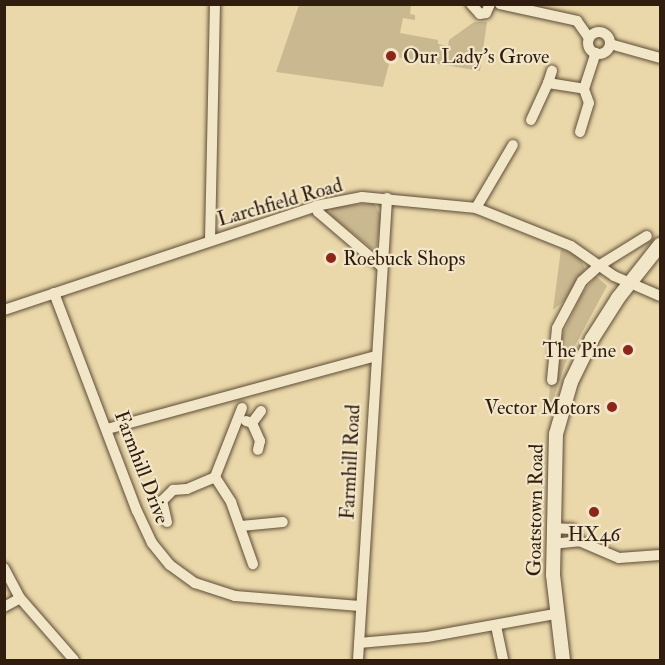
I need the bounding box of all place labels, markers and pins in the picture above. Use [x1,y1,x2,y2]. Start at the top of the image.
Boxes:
place label: Our Lady's Grove [403,44,549,68]
marker: Our Lady's Grove [384,49,398,63]
place label: Roebuck Shops [343,246,465,270]
marker: Roebuck Shops [324,251,338,265]
place label: The Pine [542,338,616,362]
marker: The Pine [621,343,635,357]
place label: Vector Motors [484,395,600,419]
marker: Vector Motors [605,400,619,414]
marker: HX46 [587,505,601,519]
place label: HX46 [568,522,620,546]

